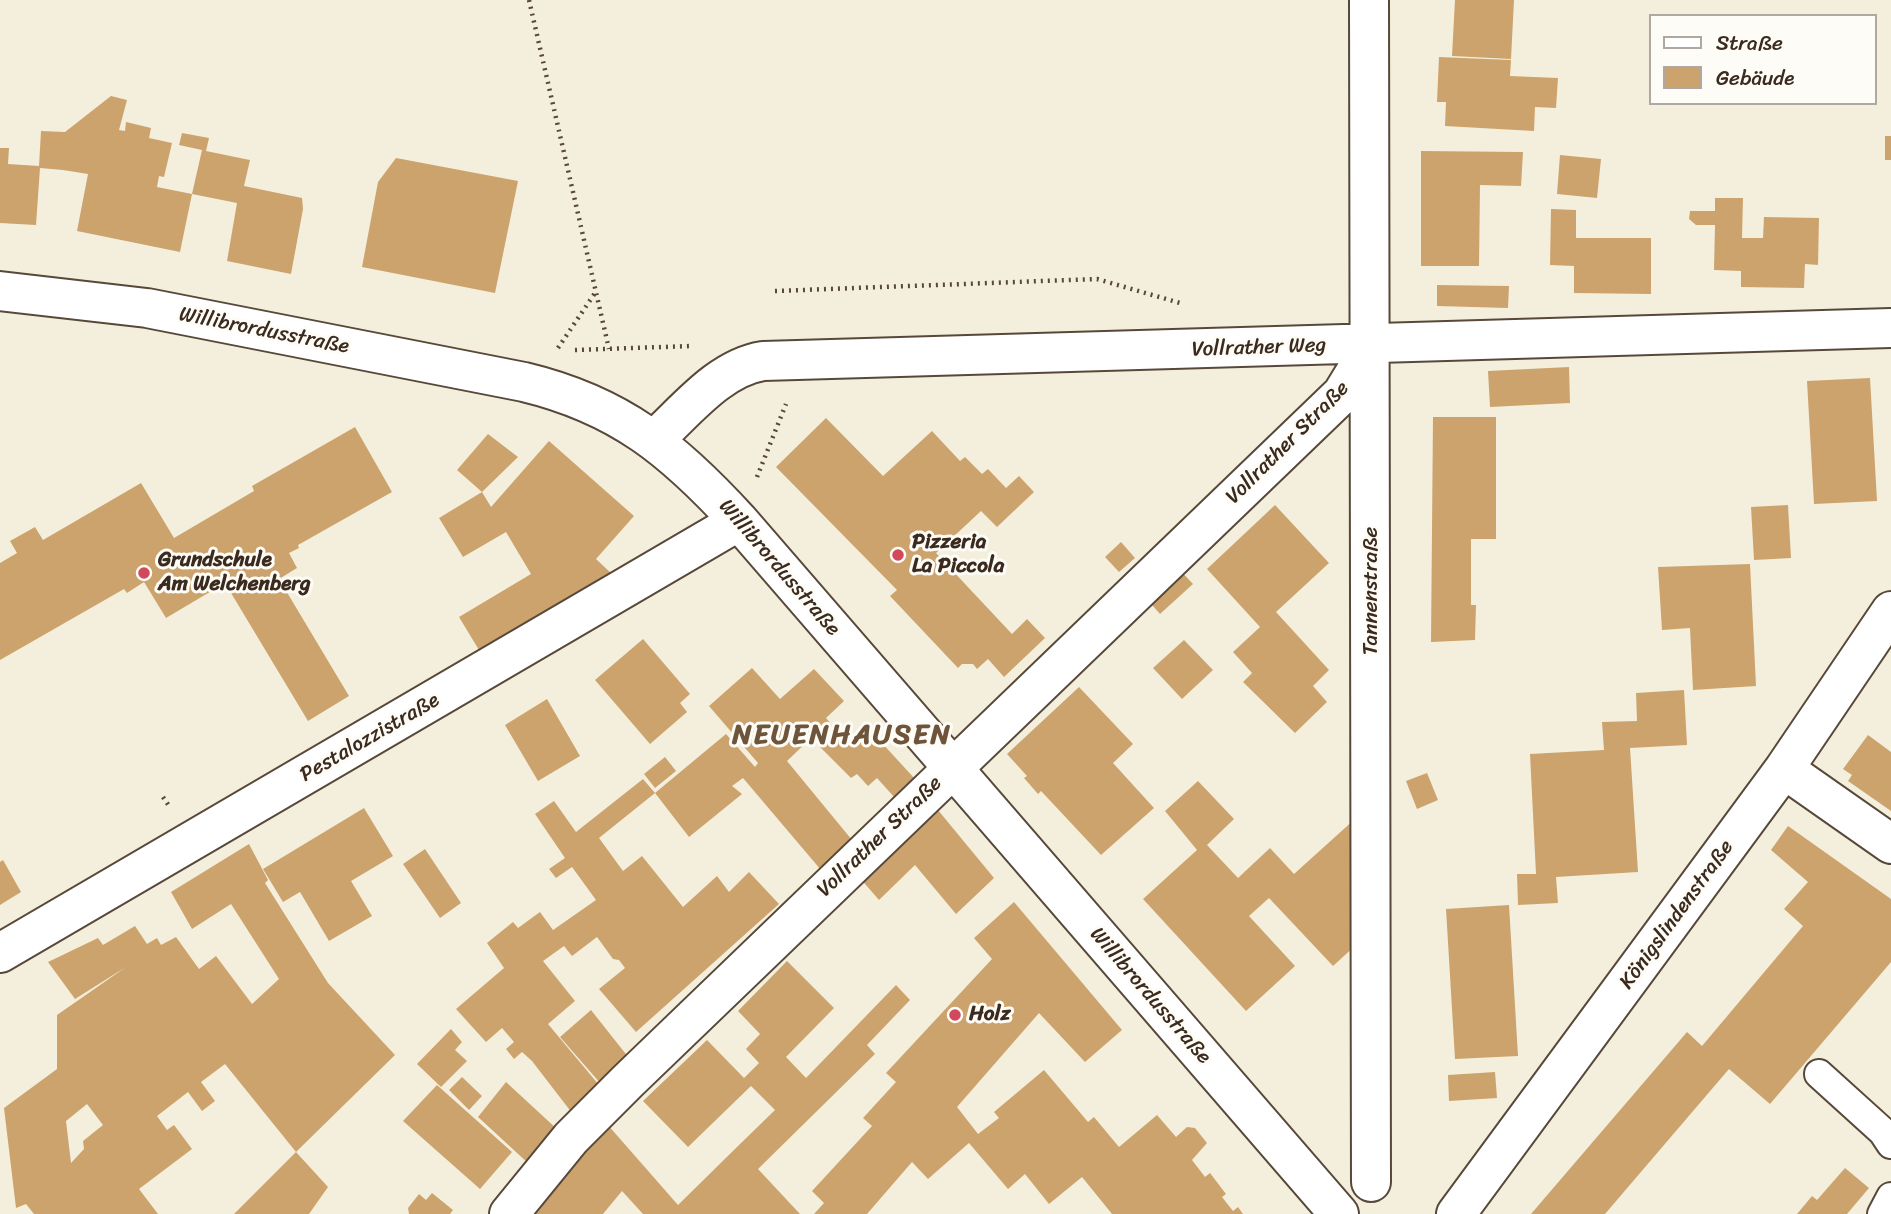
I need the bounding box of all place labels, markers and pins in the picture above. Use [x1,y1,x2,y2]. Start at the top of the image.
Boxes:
place label: Pizzeria La Piccola [912,530,1004,580]
marker: Pizzeria La Piccola [890,547,906,563]
place label: Grundschule Am Welchenberg [158,548,310,598]
marker: Grundschule Am Welchenberg [136,565,152,581]
place label: Holz [969,1002,1010,1028]
marker: Holz [947,1007,963,1023]

